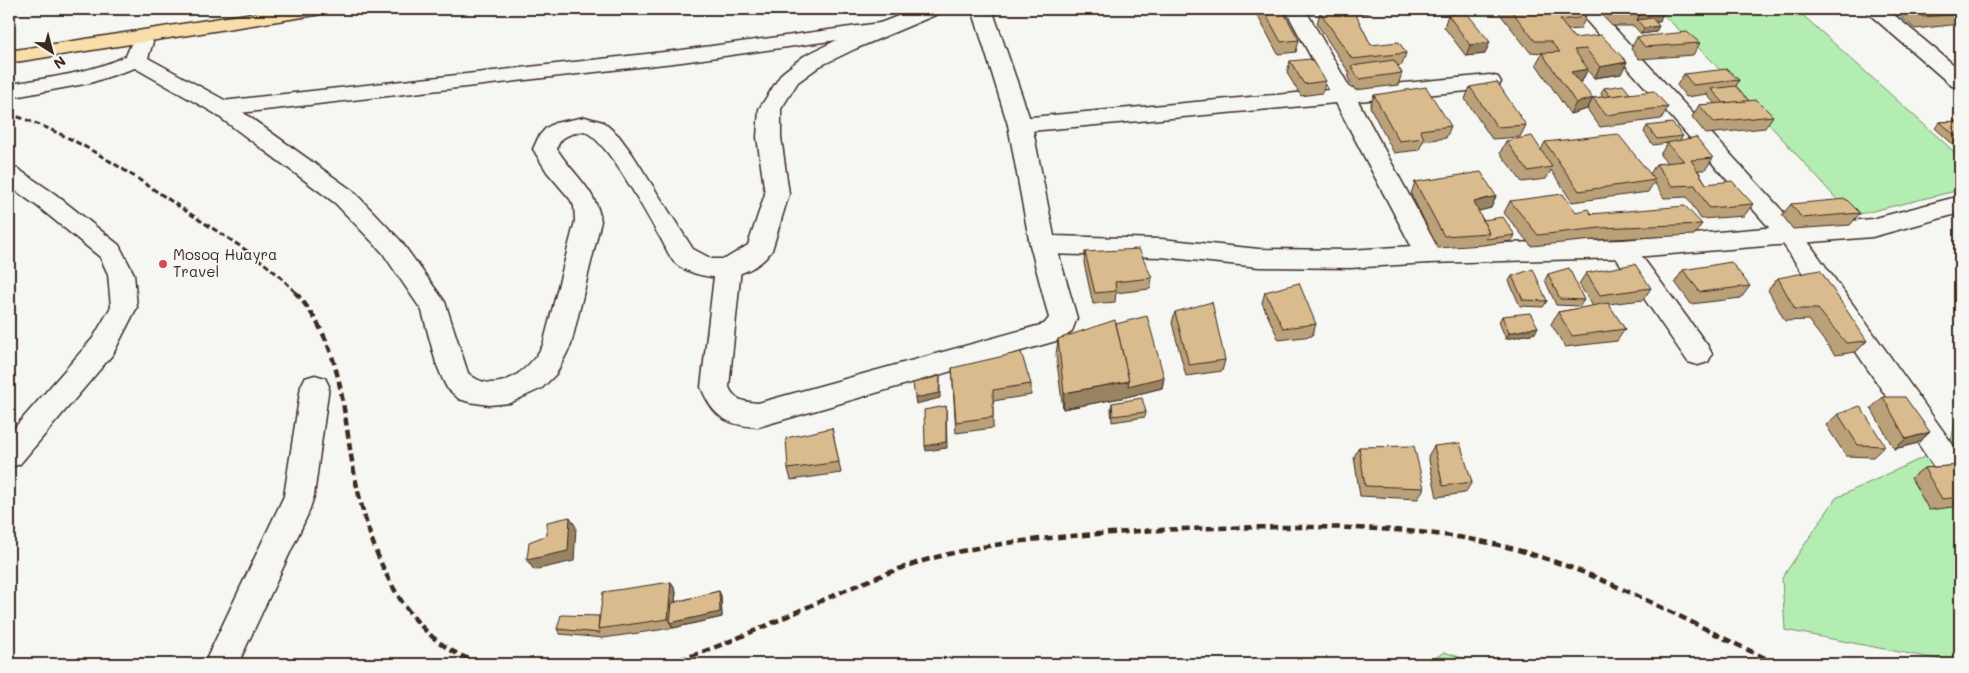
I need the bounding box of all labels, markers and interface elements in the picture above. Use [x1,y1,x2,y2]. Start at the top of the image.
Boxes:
north arrow [28,28,78,78]
text: N [50,52,70,74]
place label: Mosoq Huayra Travel [173,244,277,281]
marker: Mosoq Huayra Travel [157,258,169,270]

